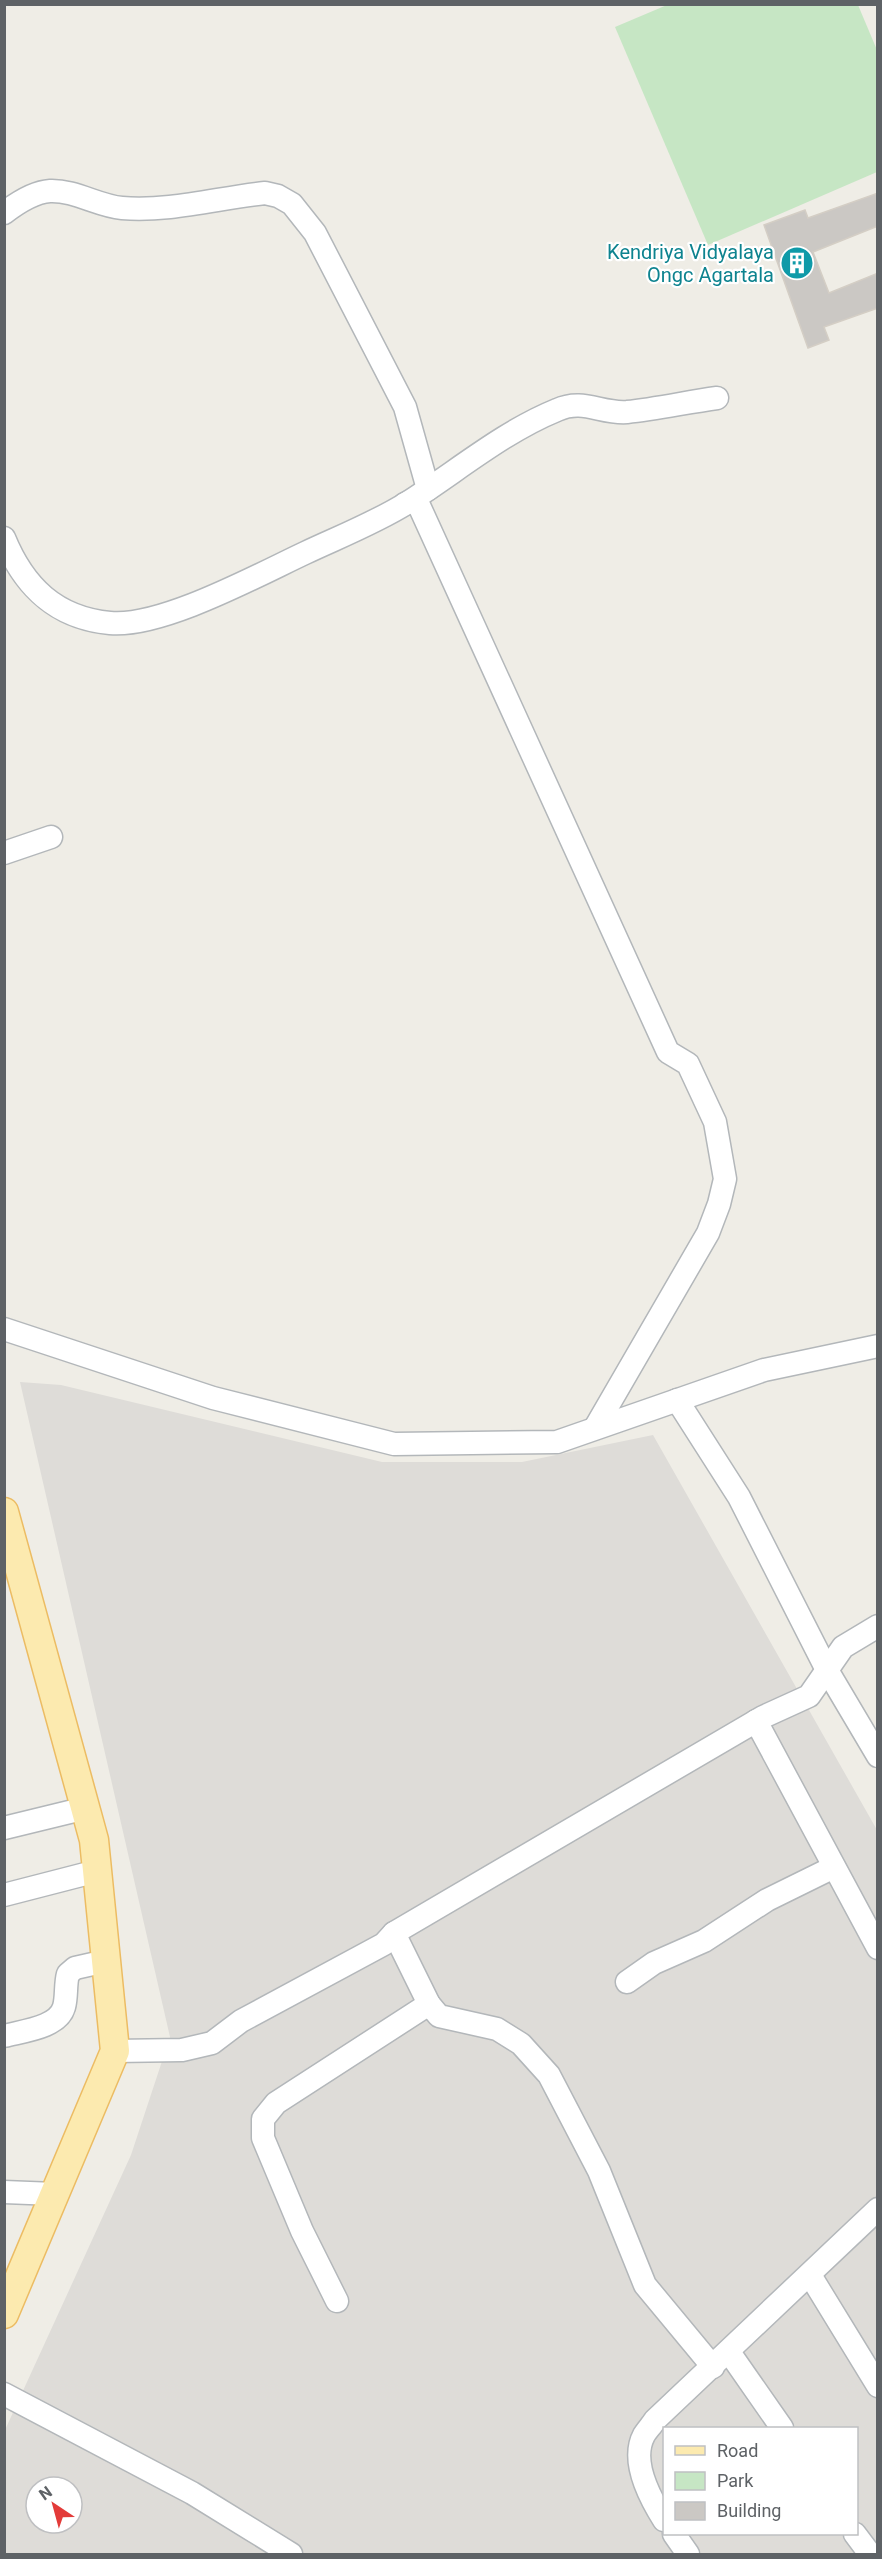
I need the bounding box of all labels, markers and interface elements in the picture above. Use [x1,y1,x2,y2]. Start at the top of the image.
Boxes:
place label: Kendriya Vidyalaya Ongc Agartala [607,240,774,287]
building icon: Kendriya Vidyalaya Ongc Agartala [779,245,815,281]
legend [663,2427,858,2535]
text: Road [717,2440,758,2461]
text: Park [717,2470,754,2491]
north arrow [24,2475,84,2535]
text: N [35,2482,56,2504]
text: Building [717,2500,781,2521]

